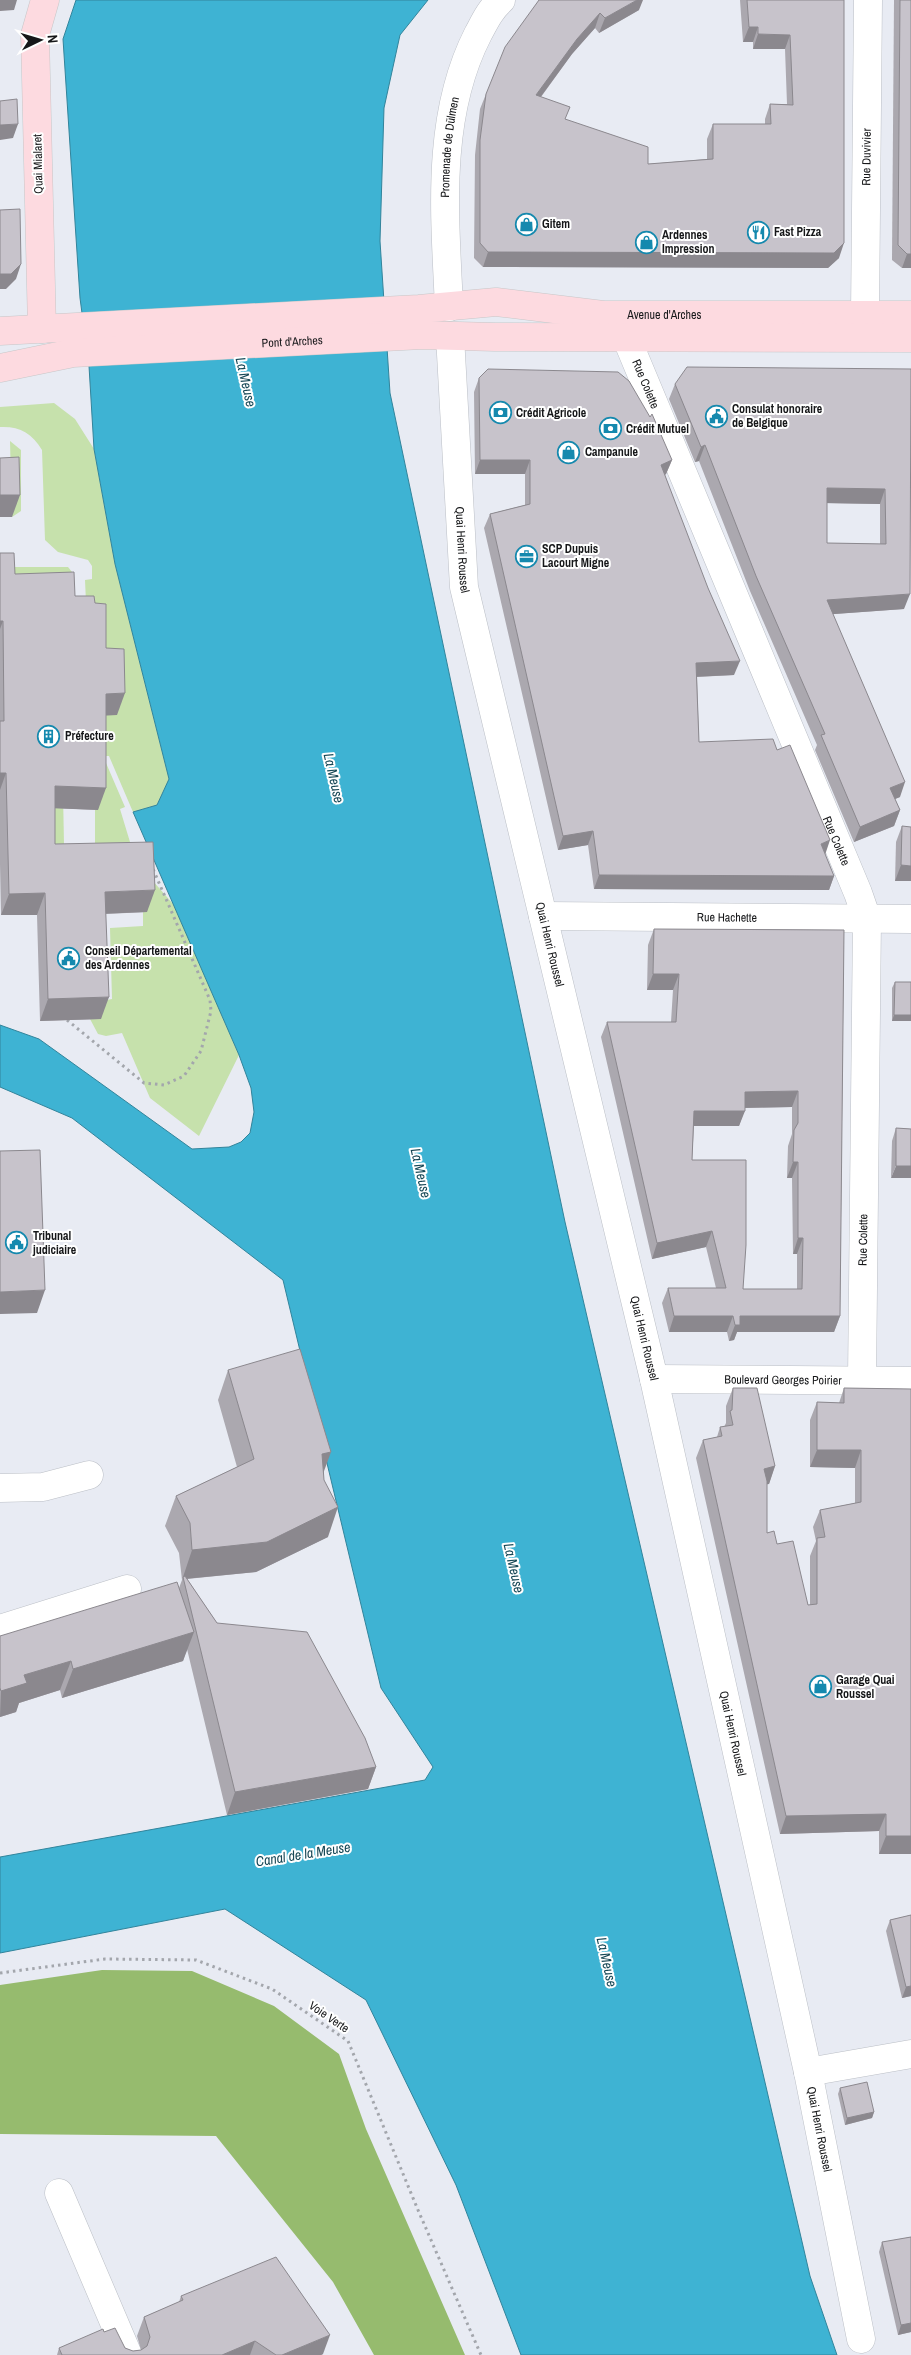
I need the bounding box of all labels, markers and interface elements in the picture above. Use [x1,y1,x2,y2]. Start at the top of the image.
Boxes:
north arrow [15,15,65,65]
text: N [44,34,62,44]
street label: Promenade de Dülmen [437,95,463,198]
street label: Rue Duvivier [858,127,875,186]
street label: Quai Mialaret [29,134,47,194]
shop icon: Gitem [514,212,538,236]
place label: Gitem [542,216,570,232]
restaurant icon: Fast Pizza [746,220,770,244]
place label: Fast Pizza [774,224,822,240]
place label: Ardennes Impression [662,227,715,257]
shop icon: Ardennes Impression [634,230,658,254]
street label: Avenue d'Arches [626,307,701,323]
street label: Pont d'Arches [261,332,323,351]
water label: La Meuse [232,355,260,409]
street label: Rue Colette [628,357,663,411]
bank icon: Crédit Agricole [488,401,512,425]
place label: Consulat honoraire de Belgique [732,401,823,431]
public building icon: Consulat honoraire de Belgique [704,404,728,428]
place label: Crédit Agricole [516,405,587,421]
bank icon: Crédit Mutuel [598,417,622,441]
place label: Crédit Mutuel [626,421,689,437]
shop icon: Campanule [557,440,581,464]
place label: Campanule [585,444,639,460]
street label: Quai Henri Roussel [452,506,473,595]
place label: SCP Dupuis Lacourt Migne [542,541,610,571]
office icon: SCP Dupuis Lacourt Migne [514,544,538,568]
building icon: Préfecture [37,724,61,748]
place label: Préfecture [65,728,114,744]
water label: La Meuse [320,751,348,805]
street label: Rue Colette [819,814,854,868]
street label: Quai Henri Roussel [532,901,568,988]
street label: Rue Hachette [697,909,757,926]
place label: Conseil Départemental des Ardennes [85,943,192,973]
public building icon: Conseil Départemental des Ardennes [57,946,81,970]
water label: La Meuse [407,1146,435,1200]
street label: Rue Colette [855,1214,871,1266]
place label: Tribunal judiciaire [32,1228,77,1258]
public building icon: Tribunal judiciaire [5,1231,29,1255]
street label: Quai Henri Roussel [626,1294,662,1382]
street label: Boulevard Georges Poirier [724,1372,842,1388]
water label: La Meuse [500,1541,528,1595]
place label: Garage Quai Roussel [836,1672,895,1702]
shop icon: Garage Quai Roussel [808,1675,832,1699]
street label: Quai Henri Roussel [716,1689,750,1777]
water label: Canal de la Meuse [254,1838,352,1870]
water label: La Meuse [593,1935,621,1989]
street label: Voie Verte [306,1998,352,2036]
street label: Quai Henri Roussel [803,2085,836,2173]

